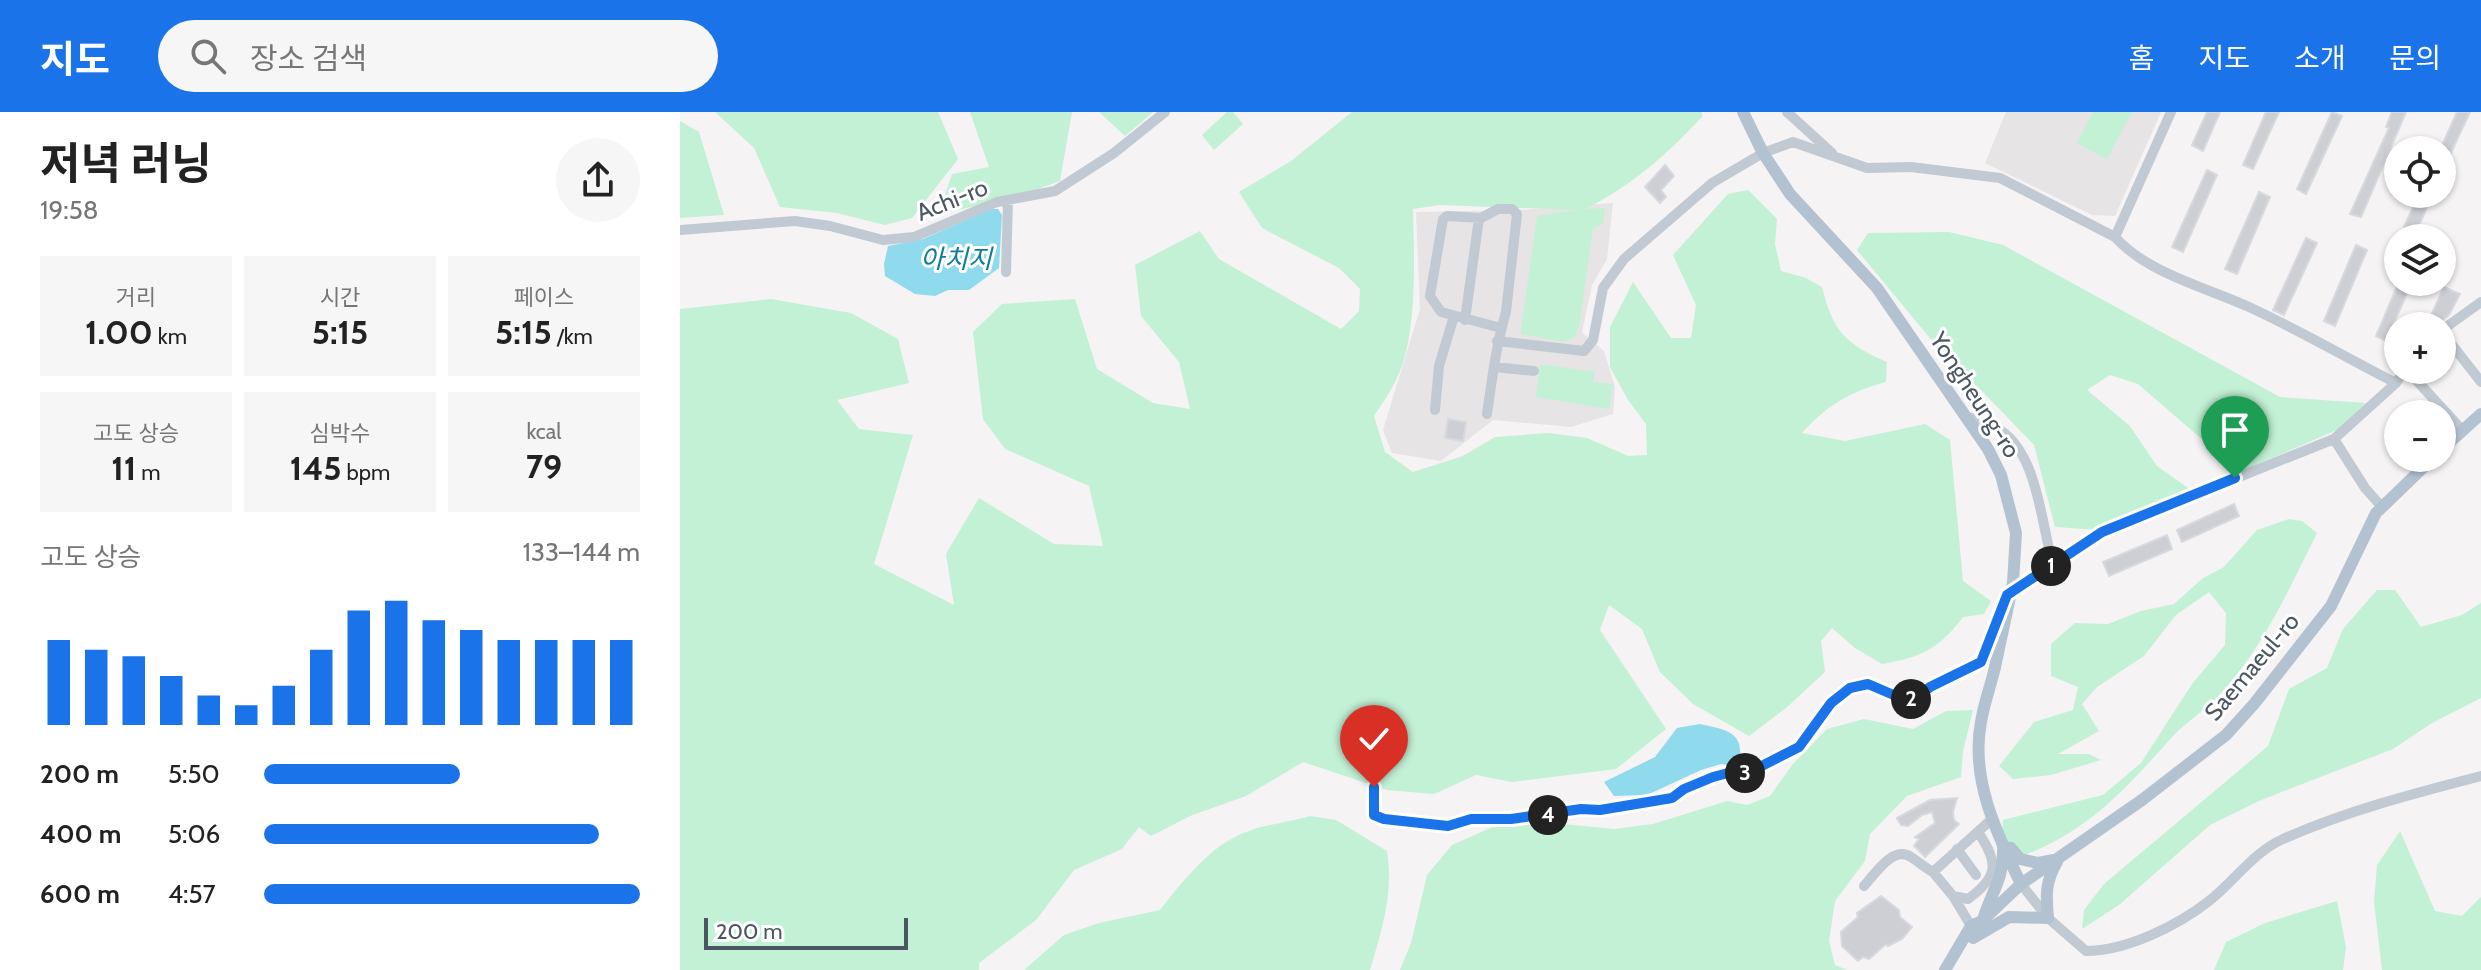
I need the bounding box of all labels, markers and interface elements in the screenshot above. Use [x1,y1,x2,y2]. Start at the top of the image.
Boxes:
search box [158,20,718,92]
icon: search [186,34,230,78]
text: 지도 [40,36,110,83]
text: 장소 검색 [250,40,367,77]
text: 홈 [2129,41,2154,75]
text: 지도 [2198,41,2250,75]
text: 소개 [2294,41,2345,75]
text: 문의 [2389,41,2441,75]
map controls [2384,136,2456,472]
button: locate [2384,136,2456,208]
text: 저녁 러닝 [40,137,212,190]
button: share [556,138,640,222]
street label: Achi-ro [912,172,992,227]
text: 19:58 [40,194,98,226]
button: layers [2384,224,2456,296]
water label: 아치지 [920,243,994,275]
text: 거리 [116,284,156,311]
text: 시간 [320,284,360,311]
text: 페이스 [514,284,574,311]
text: 1.00 [85,311,153,353]
text: 5:15 [312,311,368,353]
text: 5:15 [495,311,552,353]
button: + [2384,312,2456,384]
text: km [153,323,187,350]
text: /km [552,323,593,350]
street label: Yongheung-ro [1923,326,2027,463]
pin [2201,396,2269,478]
button: − [2384,400,2456,472]
icon: arrive [2213,408,2257,452]
text: kcal [526,418,562,445]
text: 고도 상승 [93,420,179,447]
text: 심박수 [310,420,370,447]
text: 79 [526,445,562,487]
text: 11 [111,447,136,489]
text: 145 [290,447,342,489]
text: m [136,459,161,486]
text: bpm [342,459,390,486]
text: 133–144 m [522,536,640,568]
text: 고도 상승 [40,541,142,573]
pin: 1 [2031,546,2071,586]
text: 1 [2047,552,2055,579]
street label: Saemaeul-ro [2198,607,2305,726]
pin: 2 [1891,679,1931,719]
text: 2 [1905,685,1917,712]
pin [1340,705,1408,787]
icon: check [1352,717,1396,761]
pin: 3 [1725,753,1765,793]
text: 200 m [40,758,119,790]
text: 5:50 [168,758,220,790]
text: 3 [1739,759,1751,786]
pin: 4 [1528,795,1568,835]
text: 4 [1541,801,1555,828]
text: 400 m [40,818,121,850]
text: 5:06 [168,818,220,850]
text: 600 m [40,878,120,910]
text: 4:57 [168,878,216,910]
scale bar [704,914,908,950]
text: 200 m [716,918,782,945]

